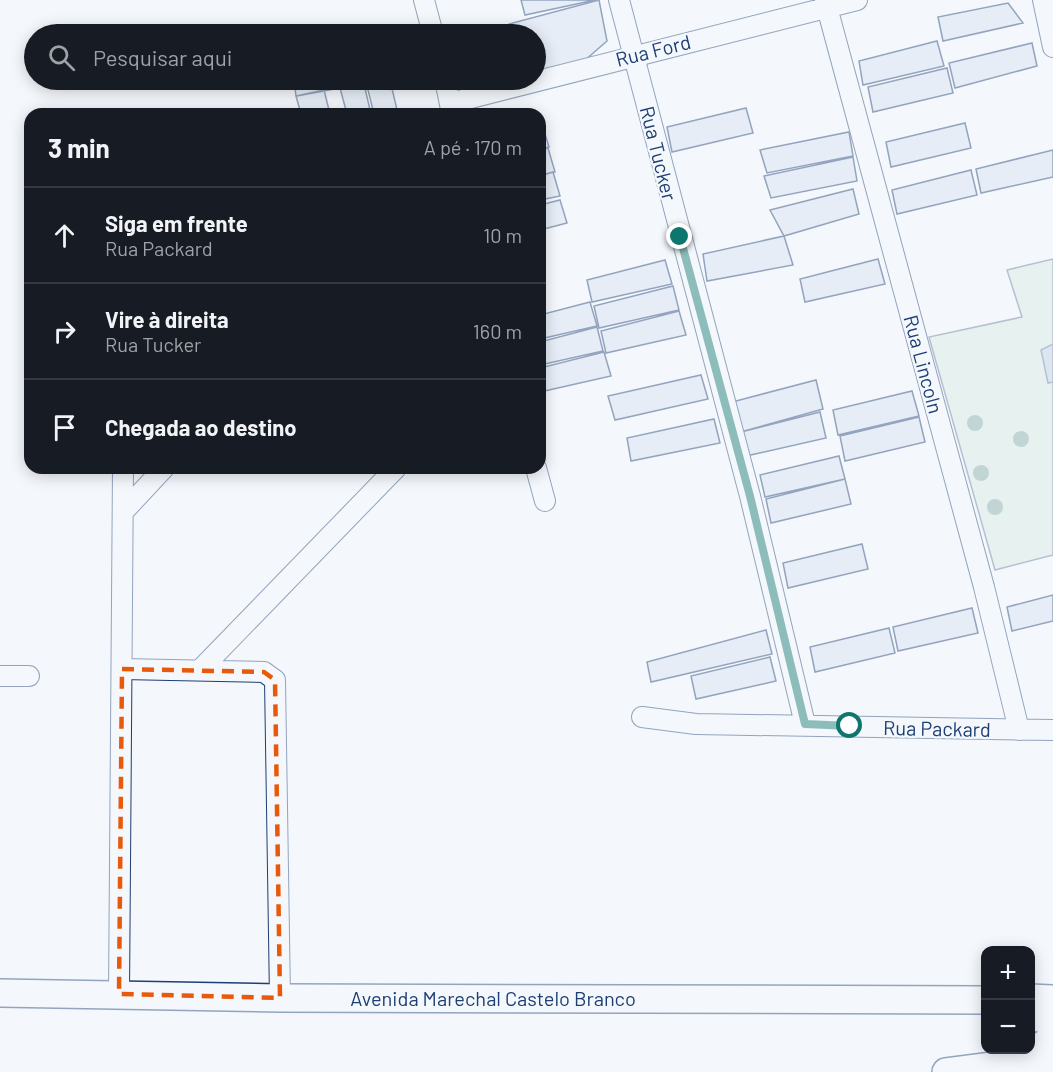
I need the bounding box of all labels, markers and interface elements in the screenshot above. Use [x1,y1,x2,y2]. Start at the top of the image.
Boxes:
search box [24,24,546,90]
street label: Rua Ford [613,29,693,71]
icon: search [45,41,78,74]
text: Pesquisar aqui [93,44,232,70]
street label: Rua Tucker [636,103,682,203]
text: 3 min [48,132,110,163]
text: A pé · 170 m [424,135,522,159]
text: Siga em frente [105,210,248,236]
icon: ahead [48,219,81,252]
text: 10 m [483,223,522,247]
route end [666,223,692,249]
text: Rua Packard [105,236,213,260]
text: Vire à direita [105,306,229,332]
street label: Rua Lincoln [899,312,949,416]
icon: right [48,315,81,348]
text: 160 m [473,319,522,343]
text: Rua Tucker [105,332,201,356]
icon: arrive [48,411,81,444]
text: Chegada ao destino [105,414,296,440]
route start [836,712,862,738]
street label: Rua Packard [883,715,991,741]
map controls [981,946,1035,1054]
button: + [981,946,1035,1000]
street label: Avenida Marechal Castelo Branco [350,986,636,1010]
button: − [981,1000,1035,1054]

